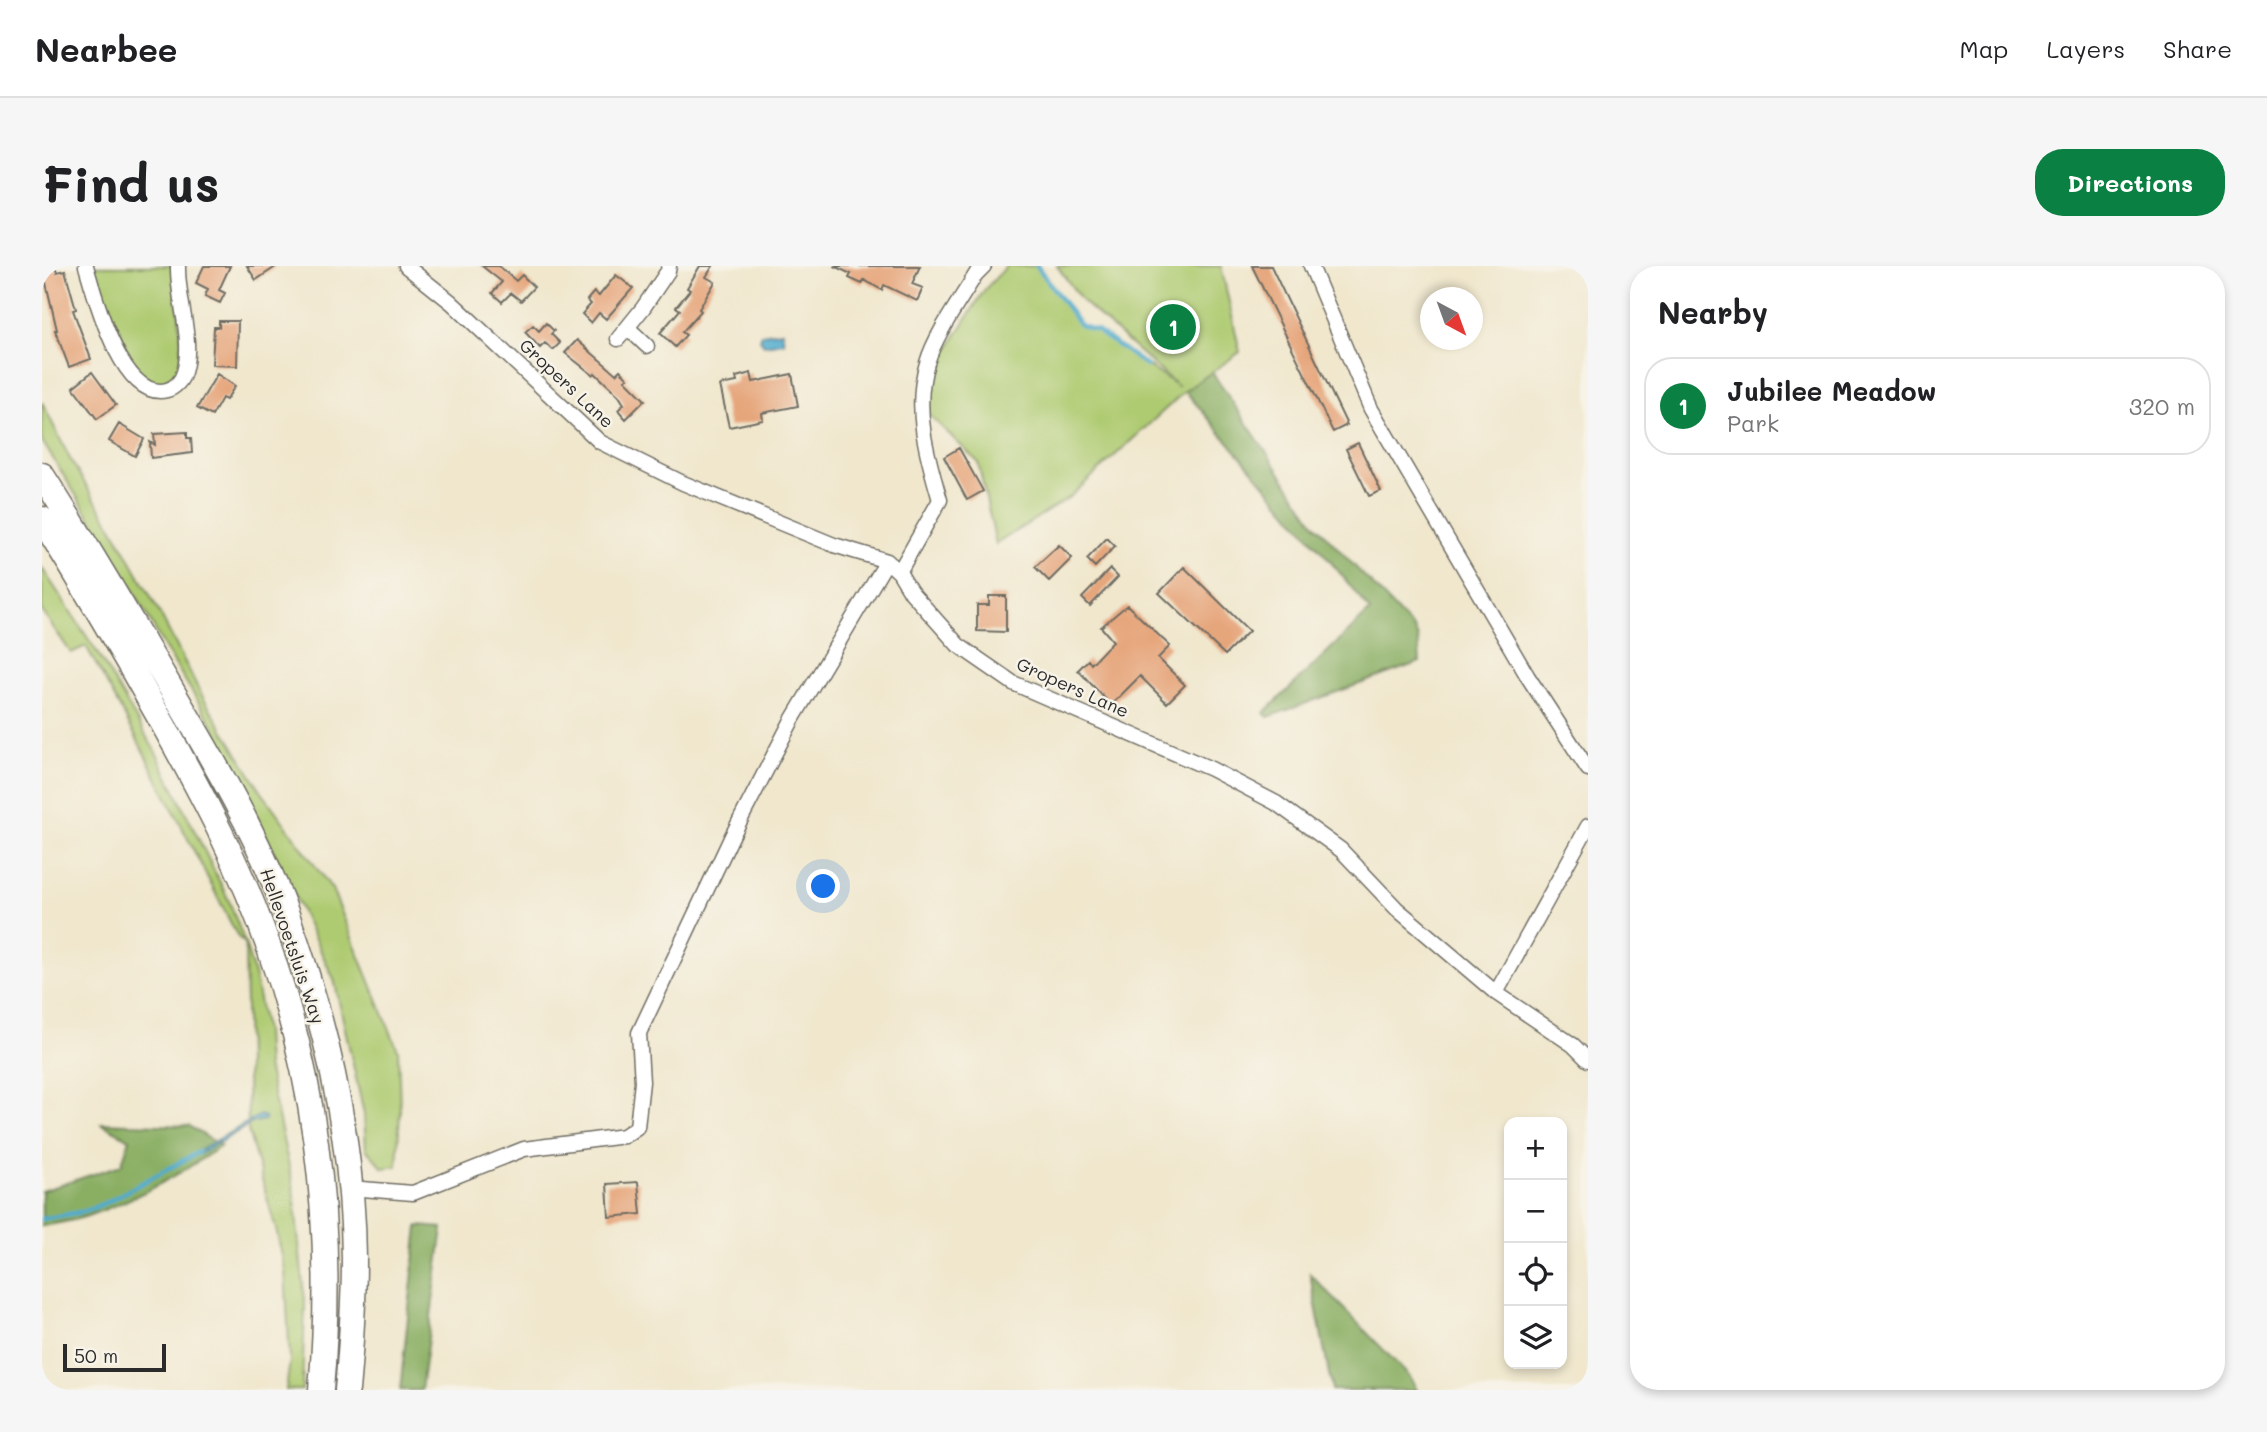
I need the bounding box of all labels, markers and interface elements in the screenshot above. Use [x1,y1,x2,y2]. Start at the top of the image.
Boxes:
text: Nearbee [35,27,178,70]
text: Map [1960,33,2008,64]
text: Layers [2046,33,2125,64]
text: Share [2163,33,2232,64]
button: Directions [2035,149,2225,216]
text: Find us [42,151,220,214]
north arrow [1420,287,1483,350]
text: Nearby [1658,292,1768,332]
pin: 1 [1150,301,1196,353]
street label: Gropers Lane [515,333,619,433]
text: Jubilee Meadow [1727,374,1936,408]
text: 1 [1678,391,1688,421]
text: 320 m [2129,391,2195,421]
text: Park [1727,408,1779,438]
street label: Gropers Lane [1013,652,1133,722]
street label: Hellevoetsluis Way [255,865,331,1027]
your location [806,869,840,903]
map controls [1504,1117,1567,1369]
button: + [1504,1117,1567,1180]
button: − [1504,1180,1567,1243]
button: locate [1504,1243,1567,1306]
button: layers [1504,1306,1567,1369]
scale bar [63,1341,166,1373]
text: 50 m [74,1343,118,1368]

